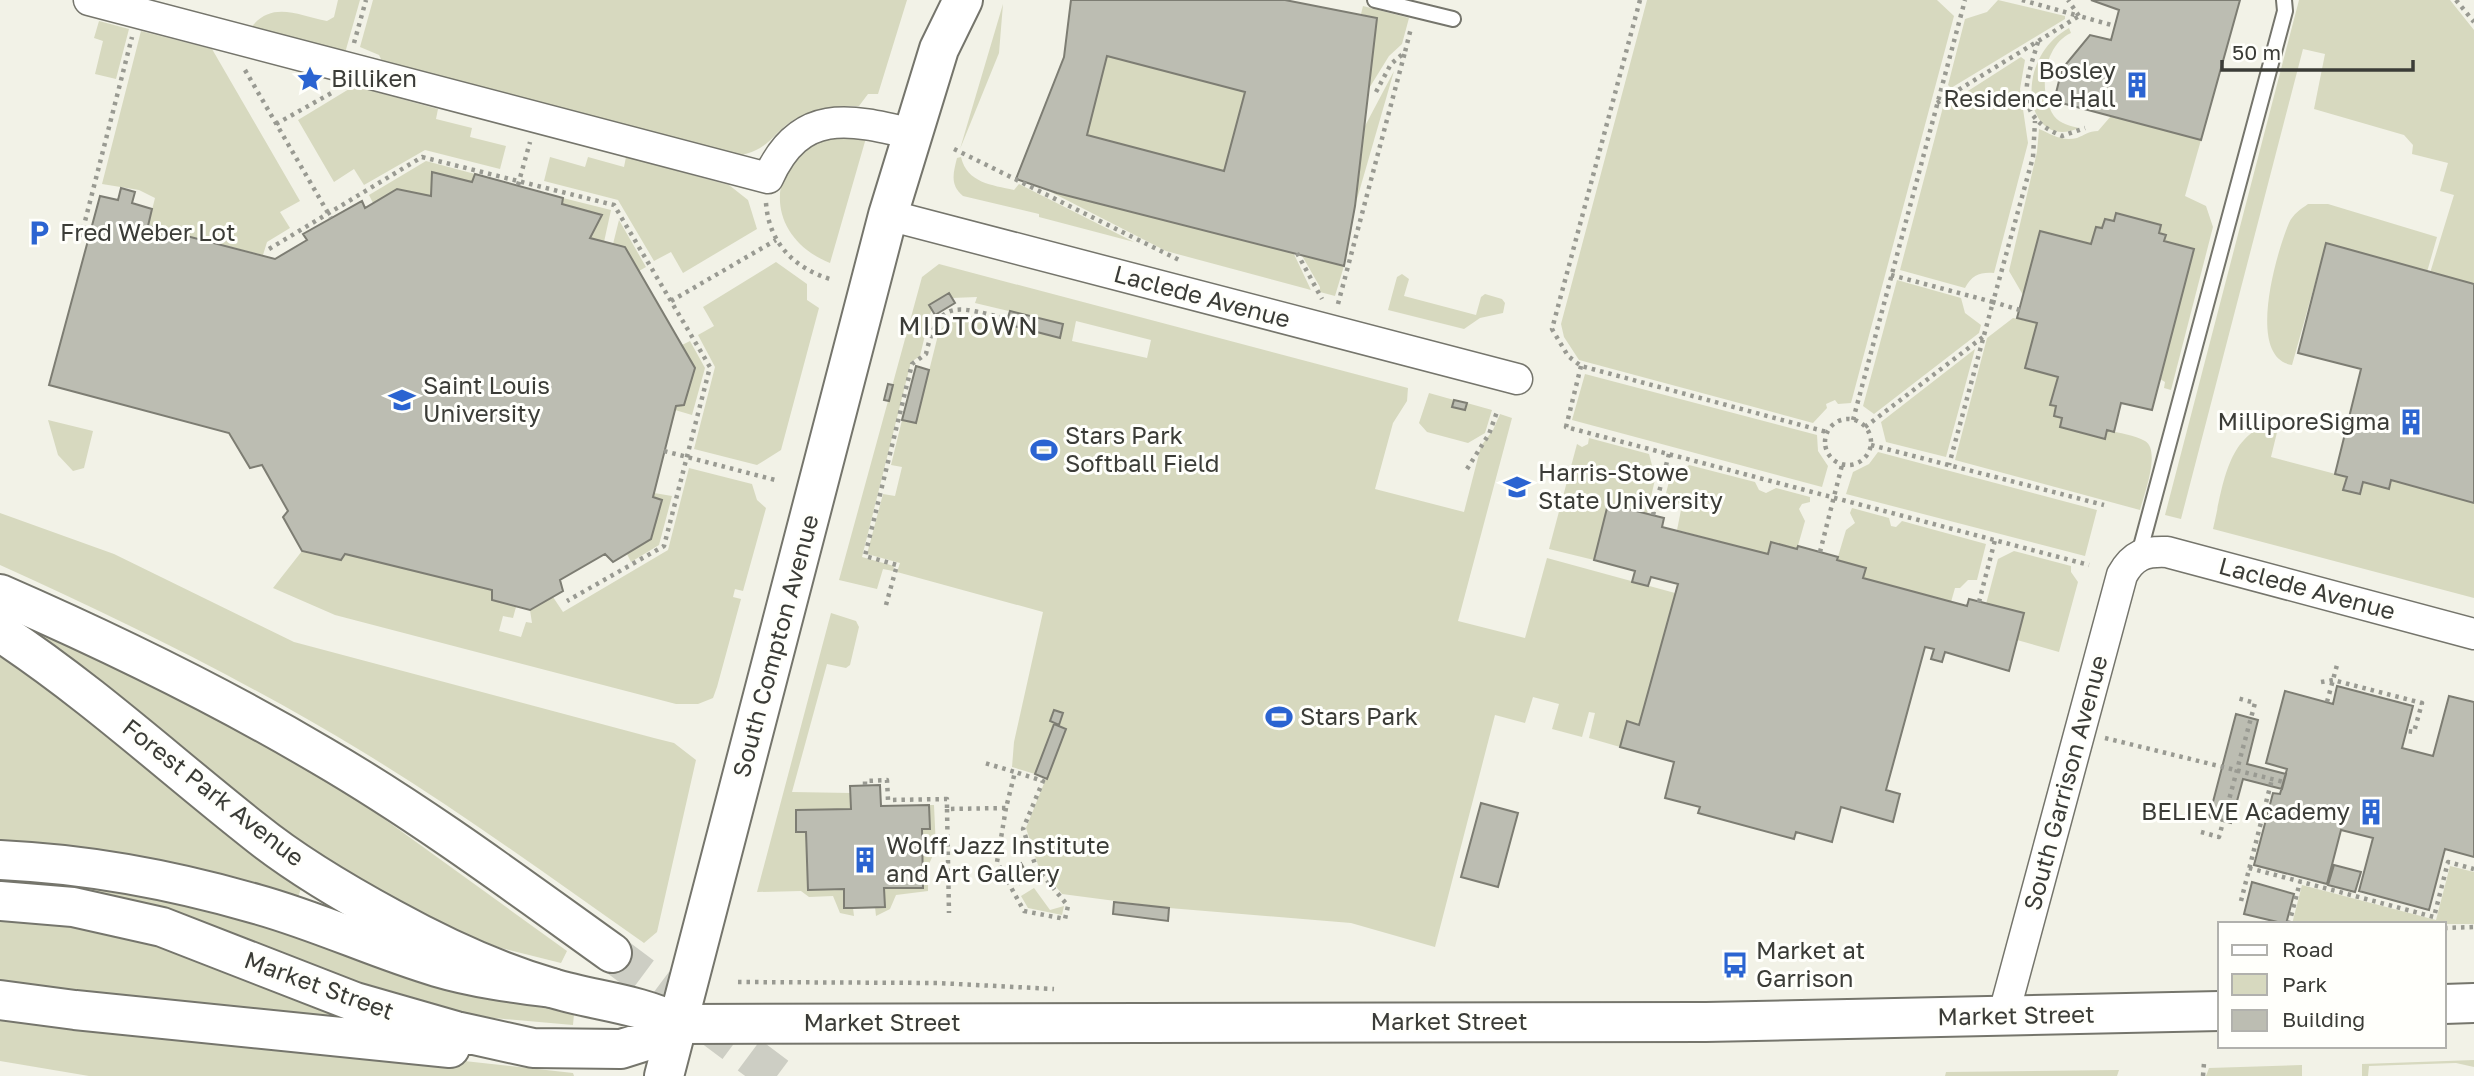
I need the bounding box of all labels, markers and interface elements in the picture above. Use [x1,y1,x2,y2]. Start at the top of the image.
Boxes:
scale bar [2222,28,2413,72]
text: 50 m [2232,39,2281,65]
place label: Bosley Residence Hall [1943,55,2116,112]
place label: Billiken [331,63,417,92]
place icon: Billiken [295,64,325,94]
building icon: Bosley Residence Hall [2122,70,2152,100]
place label: Fred Weber Lot [60,217,236,246]
parking icon: Fred Weber Lot [24,218,54,248]
street label: Laclede Avenue [1111,258,1294,333]
district label: MIDTOWN [898,310,1040,341]
place label: Saint Louis University [423,370,550,427]
school or university icon: Saint Louis University [387,385,417,415]
place label: MilliporeSigma [2218,406,2390,435]
building icon: MilliporeSigma [2396,407,2426,437]
place label: Stars Park Softball Field [1065,420,1220,477]
sports icon: Stars Park Softball Field [1029,435,1059,465]
place label: Harris-Stowe State University [1538,457,1723,514]
school or university icon: Harris-Stowe State University [1502,472,1532,502]
street label: South Compton Avenue [725,511,824,780]
street label: Laclede Avenue [2216,550,2399,625]
street label: South Garrison Avenue [2017,652,2113,913]
place label: Stars Park [1300,701,1418,730]
sports icon: Stars Park [1264,702,1294,732]
street label: Forest Park Avenue [117,712,311,872]
place label: BELIEVE Academy [2141,796,2350,825]
building icon: BELIEVE Academy [2356,797,2386,827]
place label: Wolff Jazz Institute and Art Gallery [886,830,1110,887]
building icon: Wolff Jazz Institute and Art Gallery [850,845,880,875]
legend [2218,922,2446,1048]
place label: Market at Garrison [1756,935,1865,992]
text: Road [2282,936,2333,962]
street label: Market Street [241,944,398,1025]
bus stop icon: Market at Garrison [1720,950,1750,980]
text: Park [2282,971,2328,997]
street label: Market Street [1937,999,2095,1030]
street label: Market Street [1370,1006,1528,1035]
text: Building [2282,1006,2365,1032]
street label: Market Street [803,1007,961,1036]

